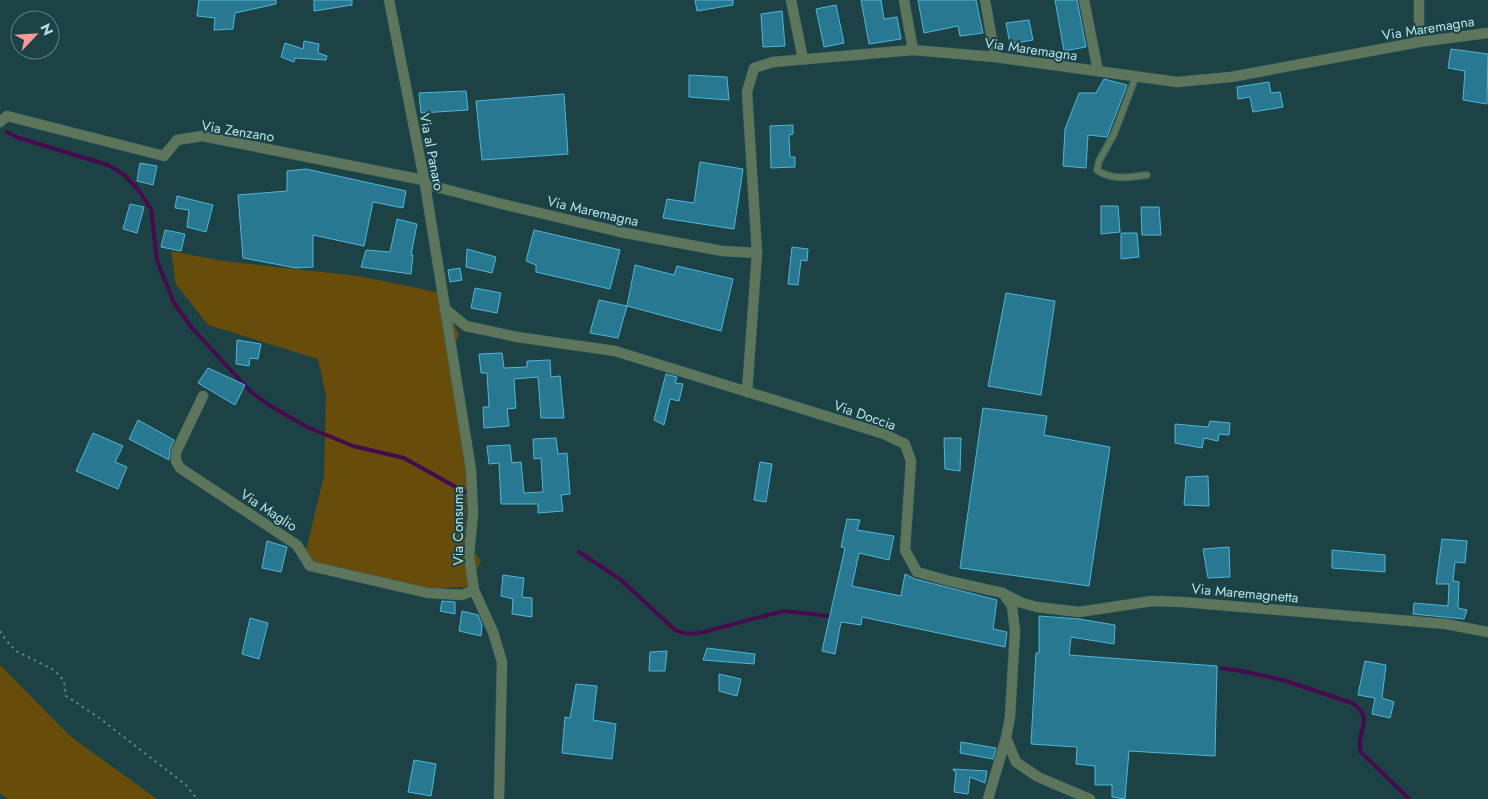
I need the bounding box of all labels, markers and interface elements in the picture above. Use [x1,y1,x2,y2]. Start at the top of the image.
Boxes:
north arrow [10,10,60,60]
street label: Via Maremagna [1380,11,1476,45]
text: N [35,20,58,39]
street label: Via Maremagna [983,33,1079,65]
street label: Via al Panaro [415,112,449,193]
street label: Via Zenzano [200,115,276,147]
street label: Via Maremagna [545,191,641,231]
street label: Via Doccia [831,395,899,435]
street label: Via Maglio [237,484,302,536]
street label: Via Consuma [448,486,468,566]
street label: Via Maremagnetta [1191,578,1299,608]

